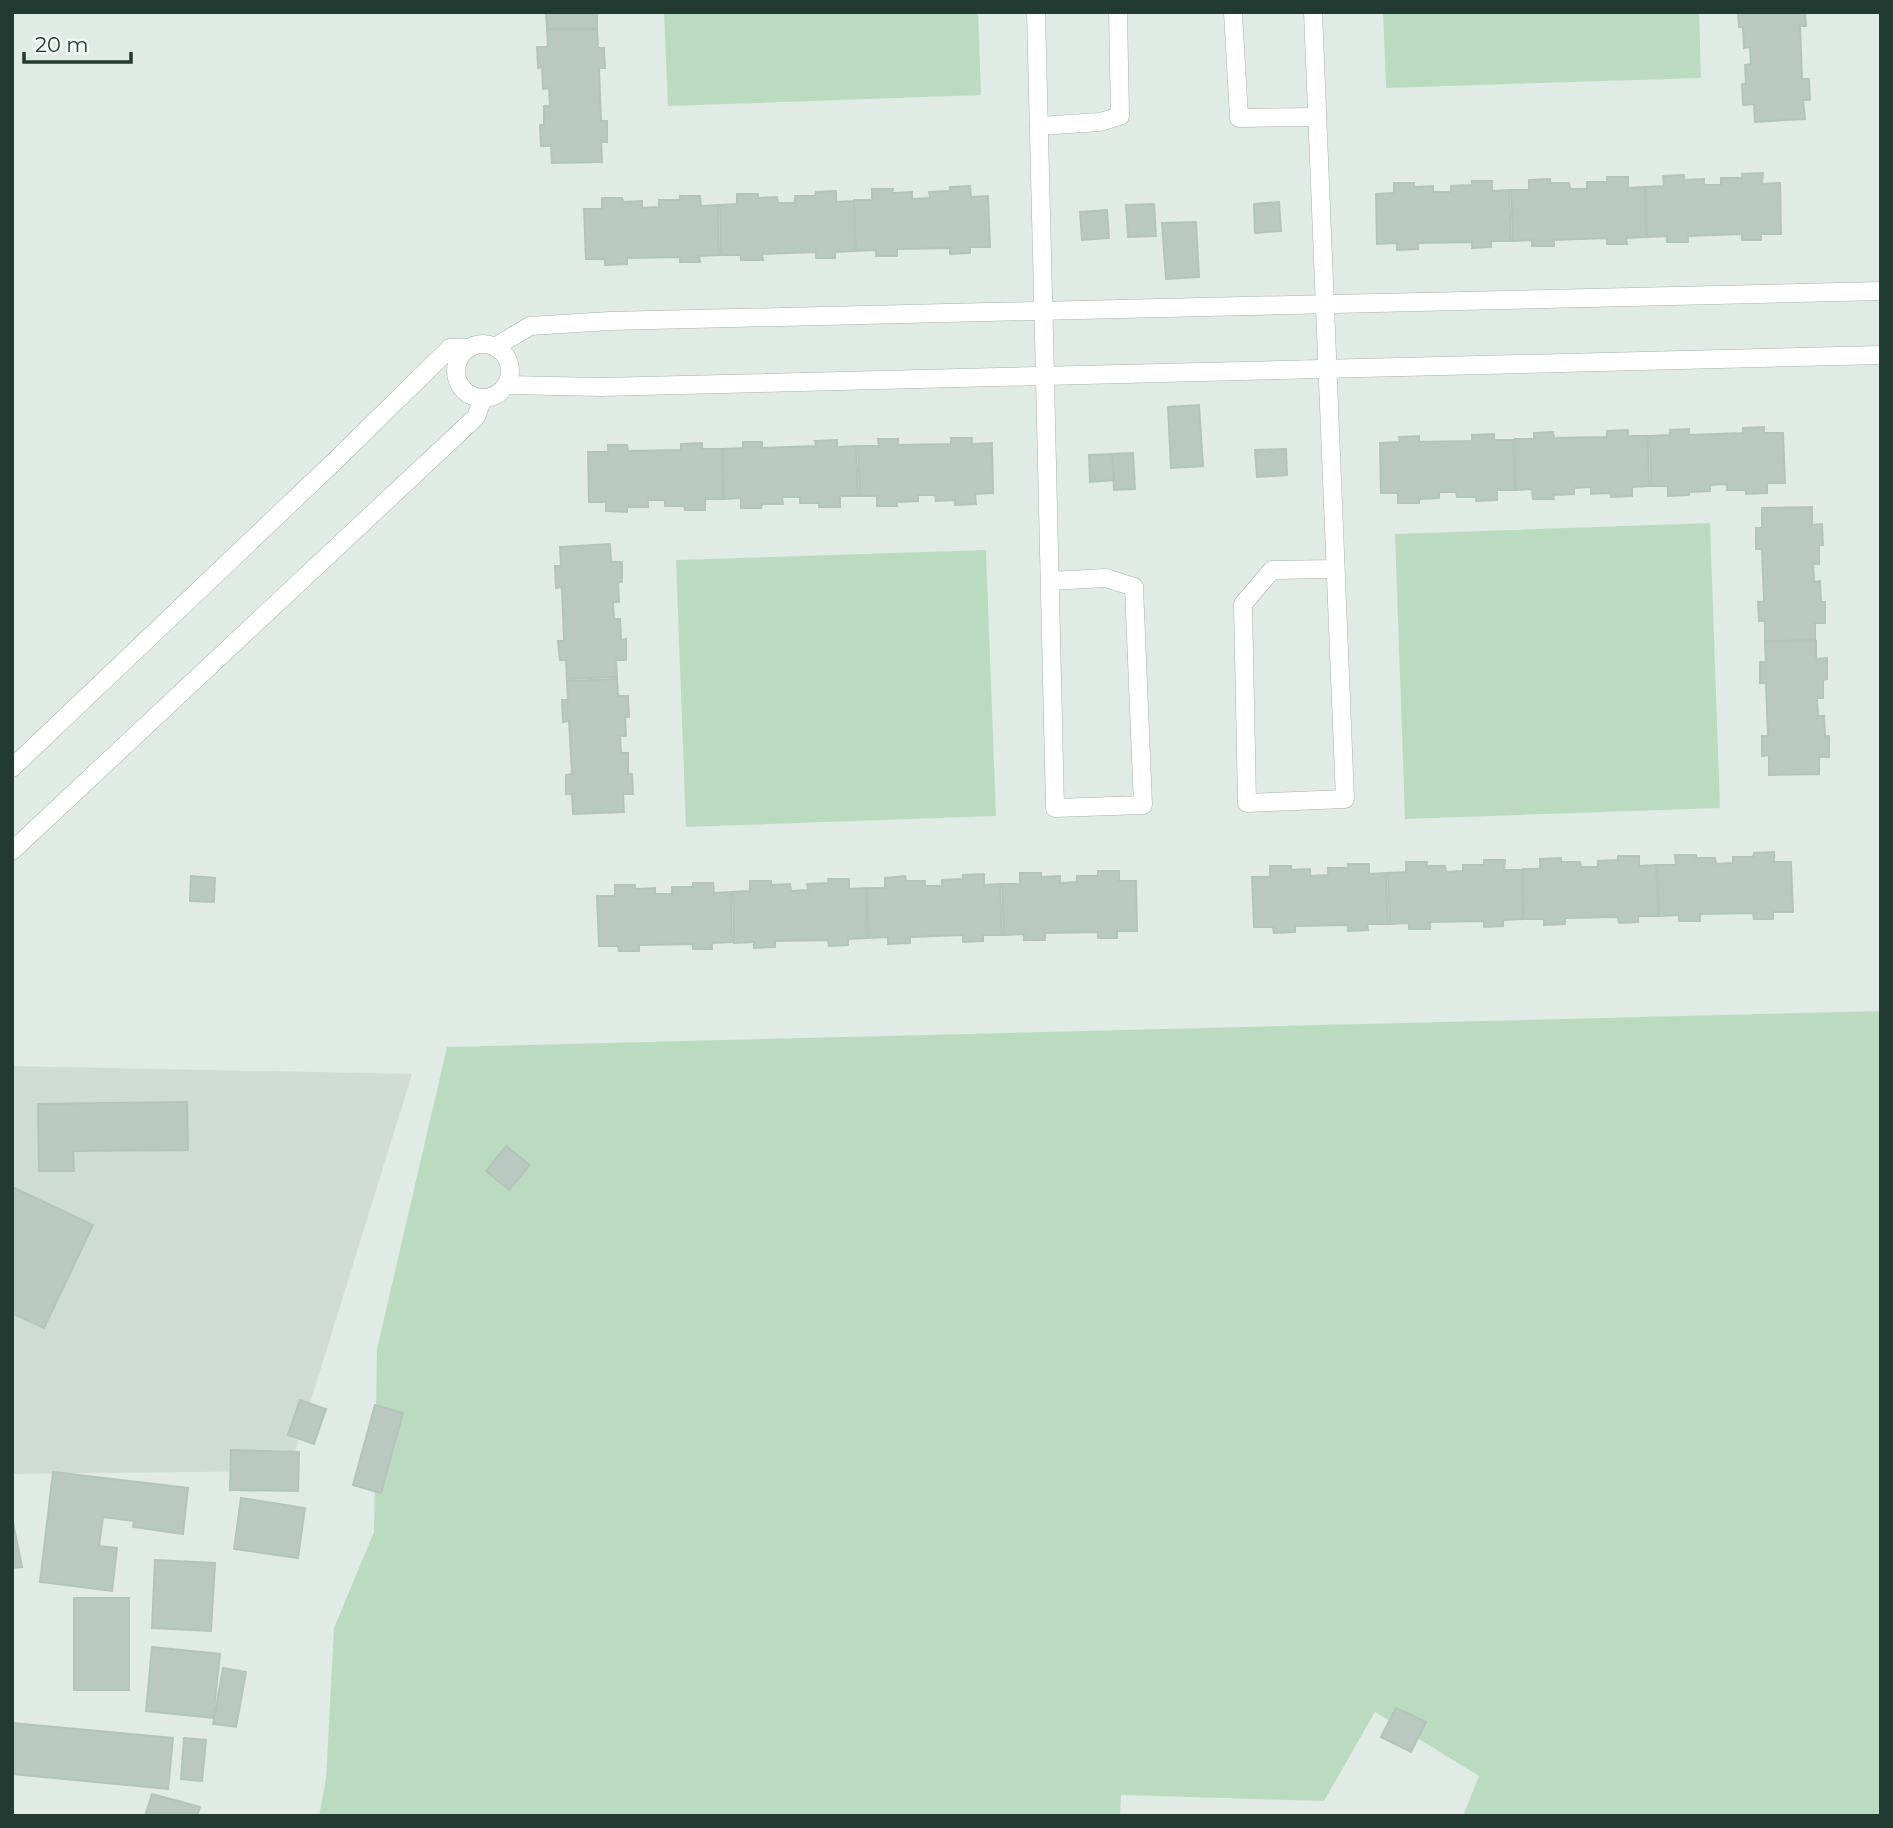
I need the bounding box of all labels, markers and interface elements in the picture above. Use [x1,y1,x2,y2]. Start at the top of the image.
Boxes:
scale bar [24,21,131,65]
text: 20 m [35,32,89,57]

